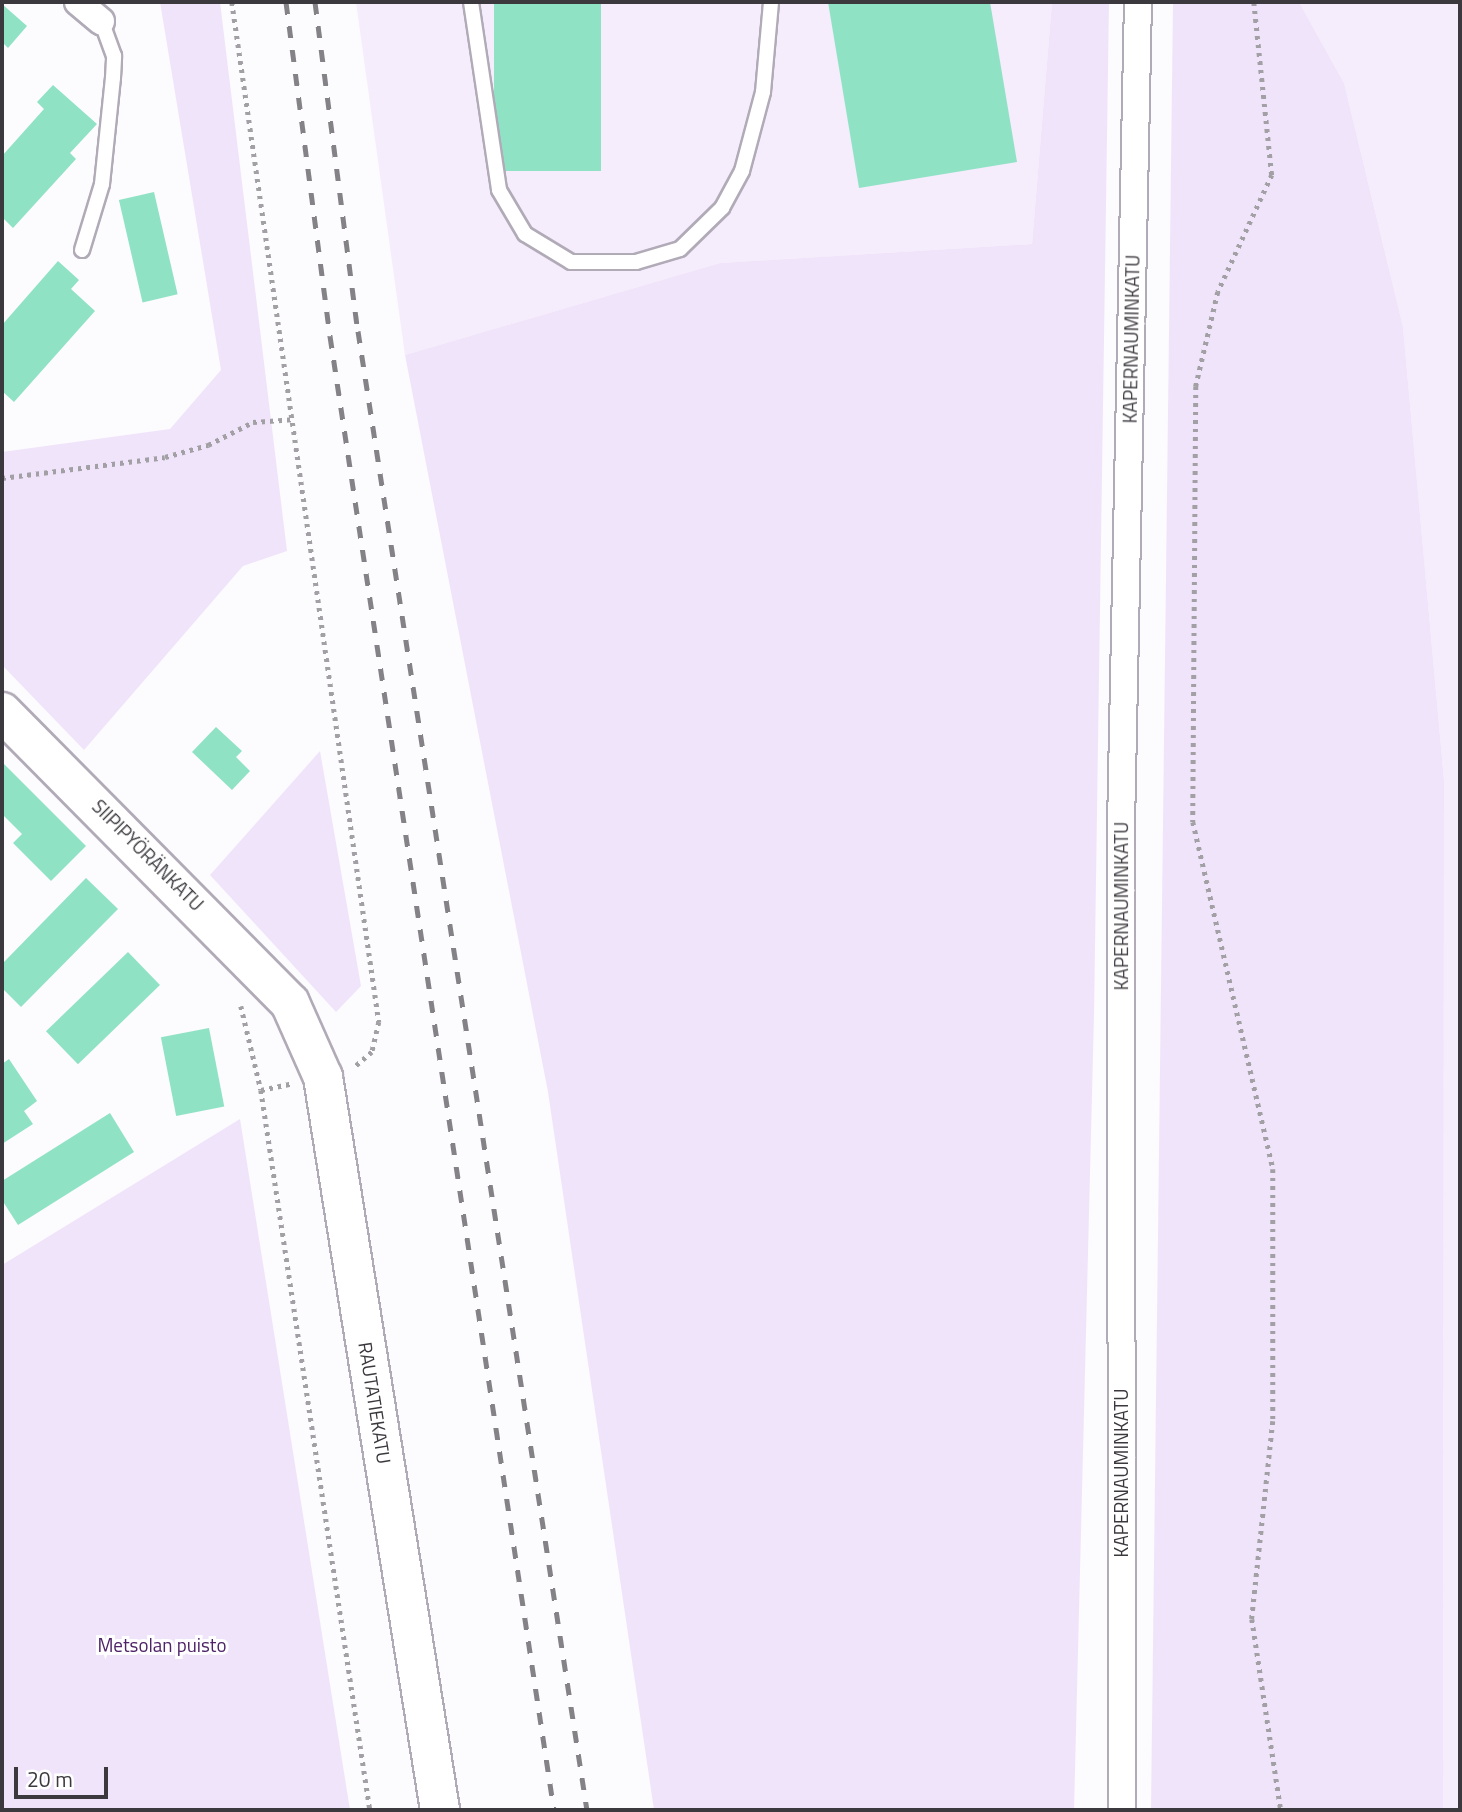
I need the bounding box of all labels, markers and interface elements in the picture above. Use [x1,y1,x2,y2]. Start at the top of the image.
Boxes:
street label: KAPERNAUMINKATU [1118,254,1144,424]
street label: SIIPIPYÖRÄNKATU [88,795,208,915]
street label: KAPERNAUMINKATU [1110,822,1132,990]
street label: RAUTATIEKATU [354,1340,396,1466]
street label: KAPERNAUMINKATU [1110,1389,1132,1557]
park label: Metsolan puisto [97,1634,227,1656]
scale bar [18,1752,112,1796]
text: 20 m [27,1763,73,1795]

